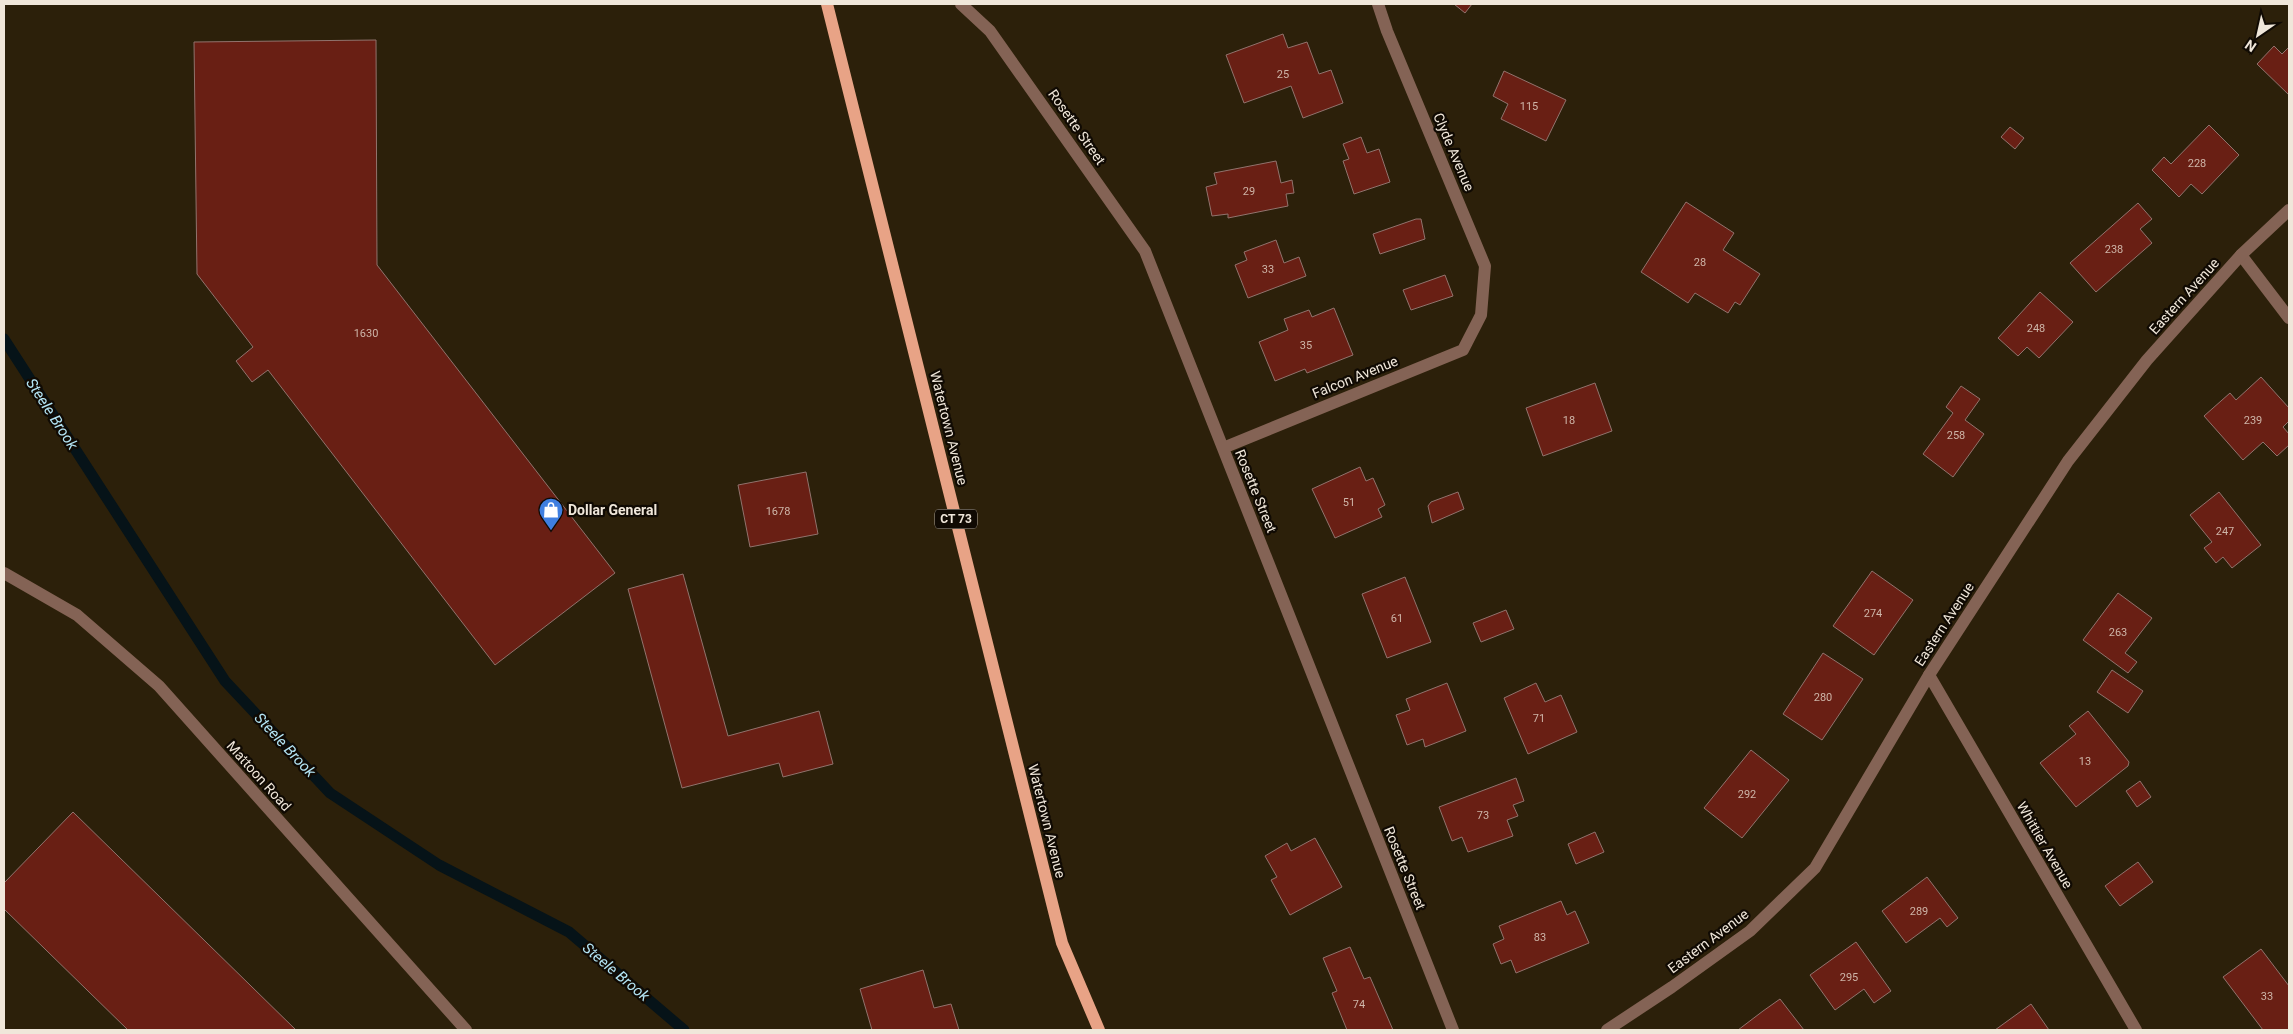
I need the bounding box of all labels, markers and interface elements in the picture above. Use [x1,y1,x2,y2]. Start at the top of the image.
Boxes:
north arrow [2233,10,2283,60]
text: N [2242,36,2259,55]
house number: 25 [1277,68,1289,81]
street label: Rosette Street [1045,86,1109,168]
house number: 115 [1520,100,1538,113]
street label: Clyde Avenue [1430,110,1478,194]
house number: 228 [2188,157,2206,170]
house number: 29 [1243,185,1255,198]
house number: 238 [2105,243,2123,256]
street label: Eastern Avenue [2146,255,2222,337]
house number: 28 [1694,256,1706,269]
house number: 33 [1262,263,1274,276]
house number: 248 [2027,322,2045,335]
house number: 1630 [354,327,378,340]
house number: 35 [1300,339,1312,352]
street label: Falcon Avenue [1310,353,1400,401]
street label: Watertown Avenue [927,369,971,487]
water label: Steele Brook [22,375,82,454]
house number: 18 [1563,414,1575,427]
house number: 239 [2244,414,2262,427]
house number: 258 [1947,429,1965,442]
street label: Rosette Street [1232,447,1280,535]
house number: 51 [1343,496,1355,509]
shop icon: Dollar General [538,497,564,531]
place label: Dollar General [568,502,657,518]
house number: 1678 [766,505,790,518]
road number: CT 73 [935,509,977,528]
house number: 247 [2216,525,2234,538]
street label: Eastern Avenue [1911,579,1977,669]
house number: 274 [1864,607,1882,620]
house number: 61 [1391,612,1403,625]
house number: 263 [2109,626,2127,639]
house number: 280 [1814,691,1832,704]
water label: Steele Brook [251,709,320,781]
house number: 71 [1533,712,1545,725]
street label: Mattoon Road [224,738,294,814]
house number: 13 [2079,755,2091,768]
street label: Watertown Avenue [1025,762,1069,880]
house number: 292 [1738,788,1756,801]
street label: Whittier Avenue [2014,799,2076,891]
house number: 73 [1477,809,1489,822]
street label: Rosette Street [1381,824,1429,912]
house number: 289 [1910,905,1928,918]
street label: Eastern Avenue [1665,906,1751,976]
house number: 83 [1534,931,1546,944]
water label: Steele Brook [579,939,654,1006]
house number: 295 [1840,971,1858,984]
house number: 33 [2261,990,2273,1003]
house number: 74 [1353,998,1365,1011]

